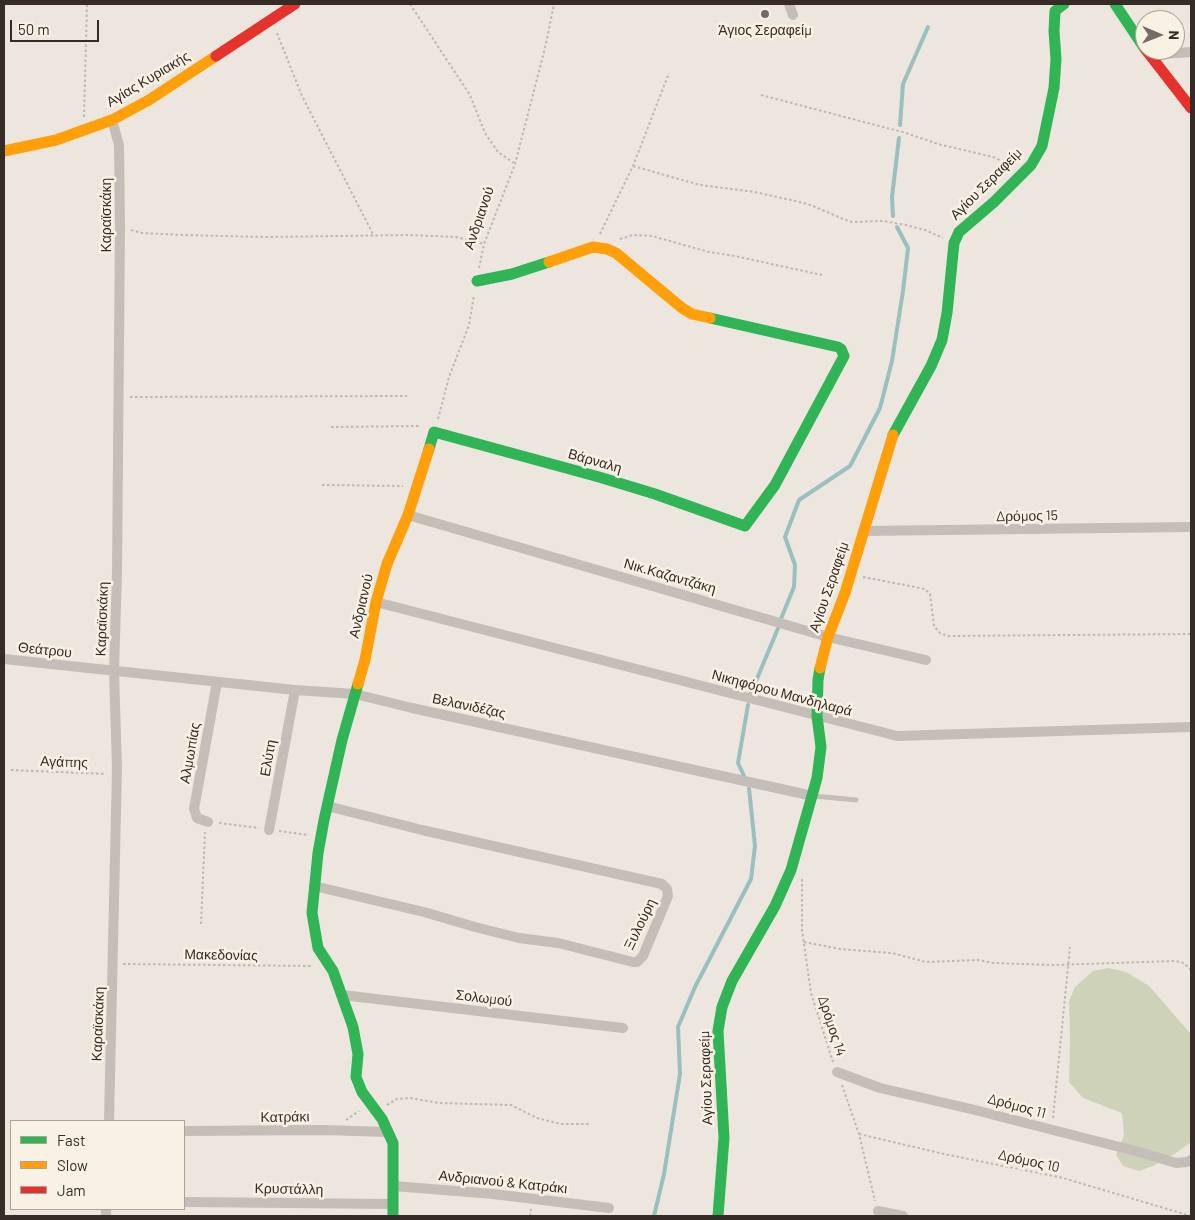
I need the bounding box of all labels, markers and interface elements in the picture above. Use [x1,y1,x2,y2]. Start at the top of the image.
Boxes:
marker: Άγιος Σεραφείμ [759,8,771,20]
scale bar [12,10,101,42]
north arrow [1135,10,1185,60]
text: 50 m [18,20,50,38]
place label: Άγιος Σεραφείμ [718,22,812,38]
text: N [1166,30,1183,40]
street label: Αγίας Κυριακής [103,47,193,111]
street label: Αγίου Σεραφείμ [947,145,1025,223]
street label: Καραϊσκάκη [98,178,114,252]
street label: Ανδριανού [460,184,498,252]
street label: Βάρναλη [566,445,624,477]
street label: Δρόμος 15 [996,507,1058,525]
street label: Αγίου Σεραφείμ [806,540,852,634]
street label: Νικ.Καζαντζάκη [622,555,718,597]
street label: Ανδριανού [345,572,377,640]
street label: Καραϊσκάκη [92,581,112,657]
street label: Θεάτρου [17,639,73,661]
street label: Νικηφόρου Μανδηλαρά [710,666,854,720]
street label: Βελανιδέζας [431,690,507,722]
street label: Αλμωπίας [176,721,204,785]
street label: Ελύτη [257,738,279,778]
street label: Αγάπης [40,753,88,771]
street label: Ξυλούρη [620,896,660,952]
street label: Μακεδονίας [184,946,258,964]
street label: Καραϊσκάκη [88,986,108,1062]
street label: Σολωμού [455,986,513,1010]
street label: Δρόμος 14 [814,994,850,1058]
street label: Αγίου Σεραφείμ [696,1031,716,1125]
street label: Δρόμος 11 [986,1090,1048,1122]
street label: Κατράκι [260,1108,310,1126]
legend [10,1120,185,1210]
text: Fast [57,1131,85,1149]
street label: Δρόμος 10 [997,1146,1061,1176]
text: Slow [57,1156,88,1174]
street label: Ανδριανού & Κατράκι [438,1167,568,1197]
street label: Κρυστάλλη [254,1180,324,1198]
text: Jam [57,1181,86,1199]

